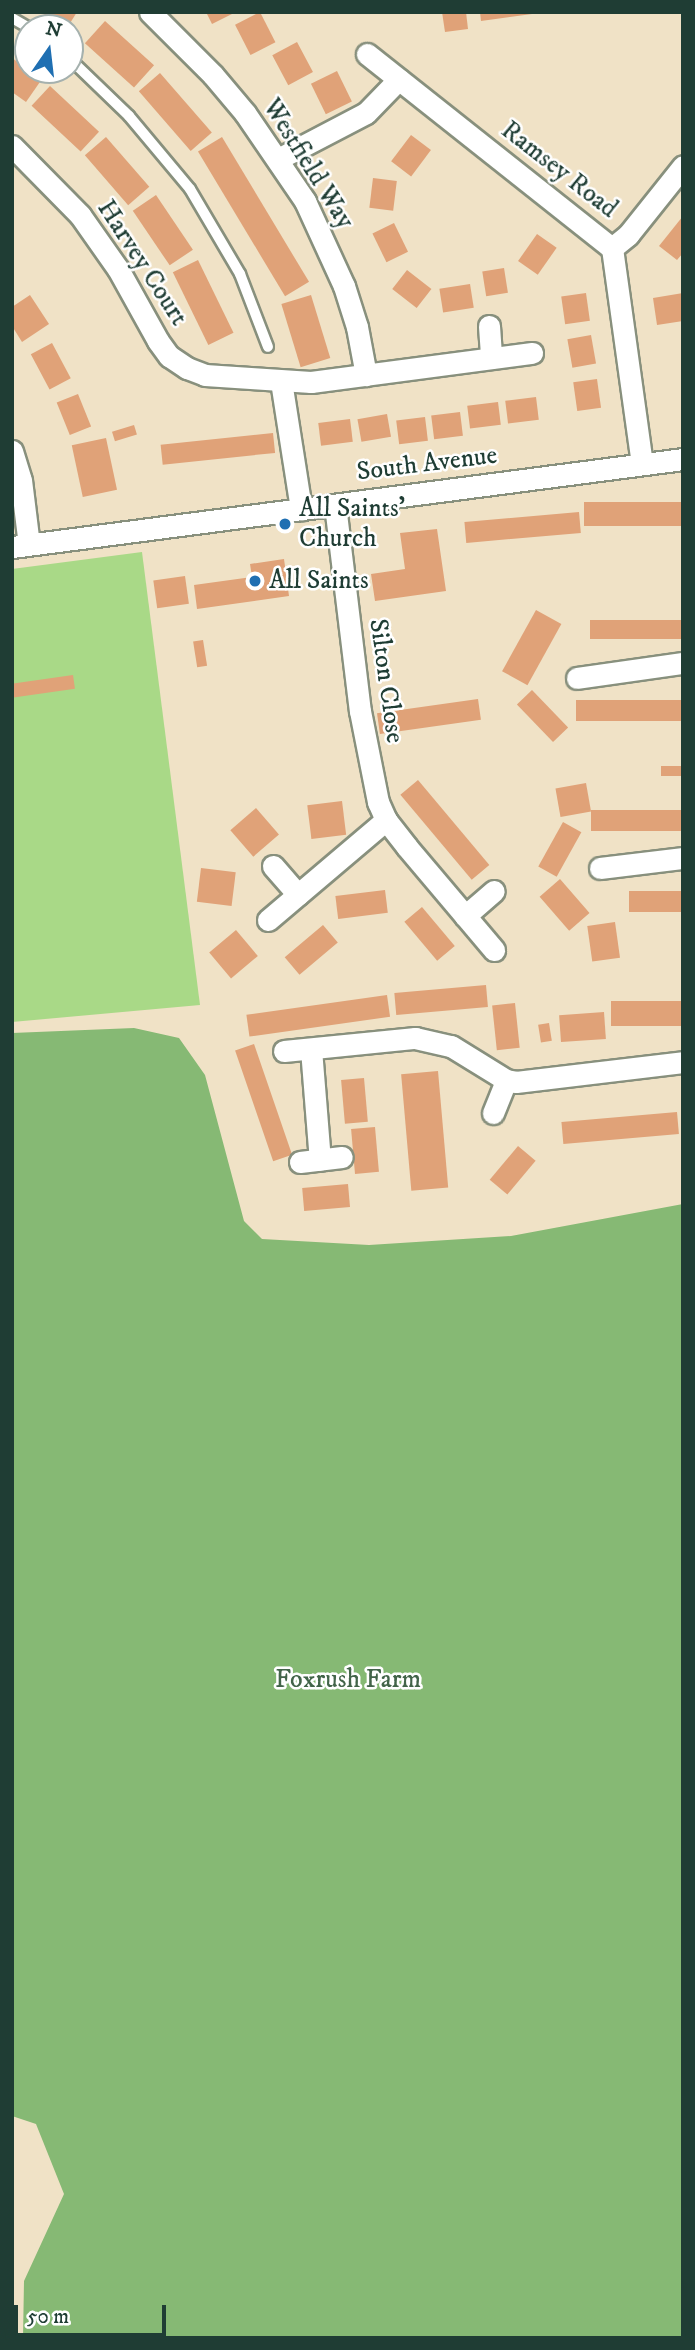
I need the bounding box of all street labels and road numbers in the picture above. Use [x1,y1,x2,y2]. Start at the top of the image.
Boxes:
street label: Westfield Way [256,93,360,235]
street label: Ramsey Road [495,115,623,225]
street label: Harvey Court [90,194,194,332]
street label: South Avenue [355,440,499,488]
street label: Silton Close [362,617,410,745]

